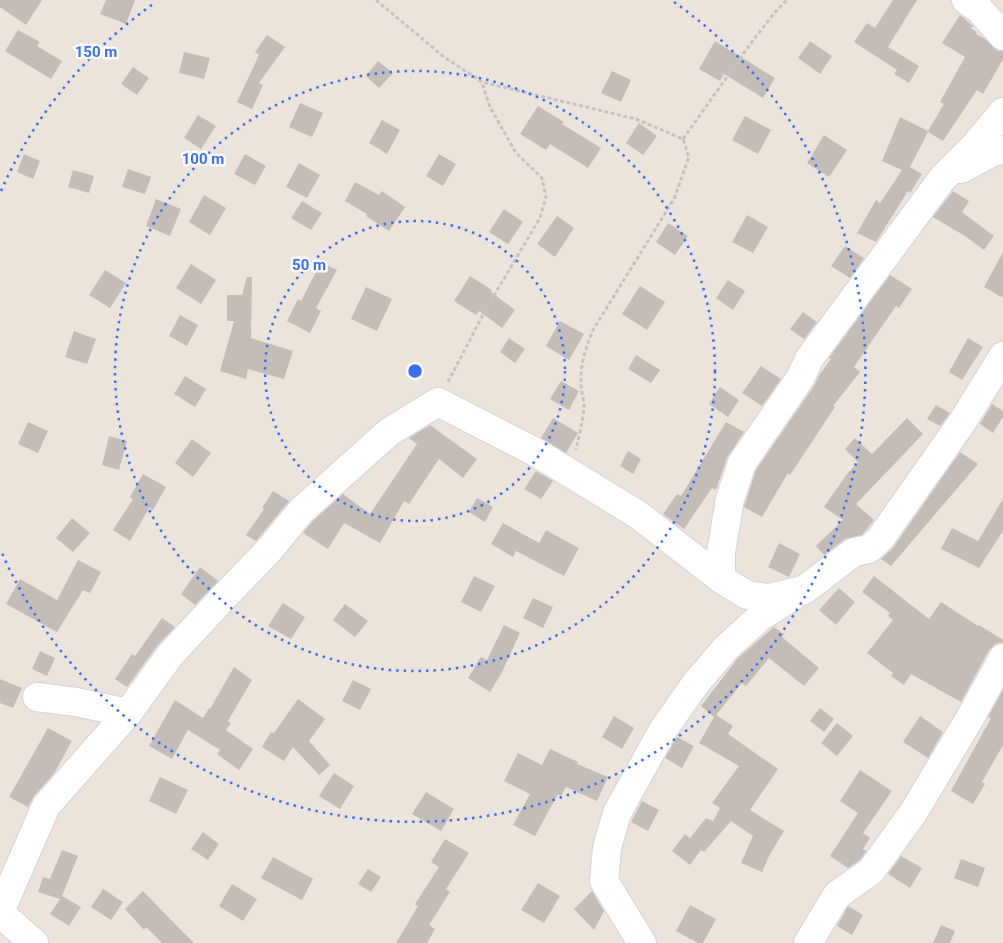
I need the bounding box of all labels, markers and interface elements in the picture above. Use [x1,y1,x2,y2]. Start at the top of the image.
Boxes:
text: 150 m [75,43,117,61]
text: 100 m [182,150,224,168]
text: 50 m [292,256,326,274]
centre of rings [406,362,424,380]

